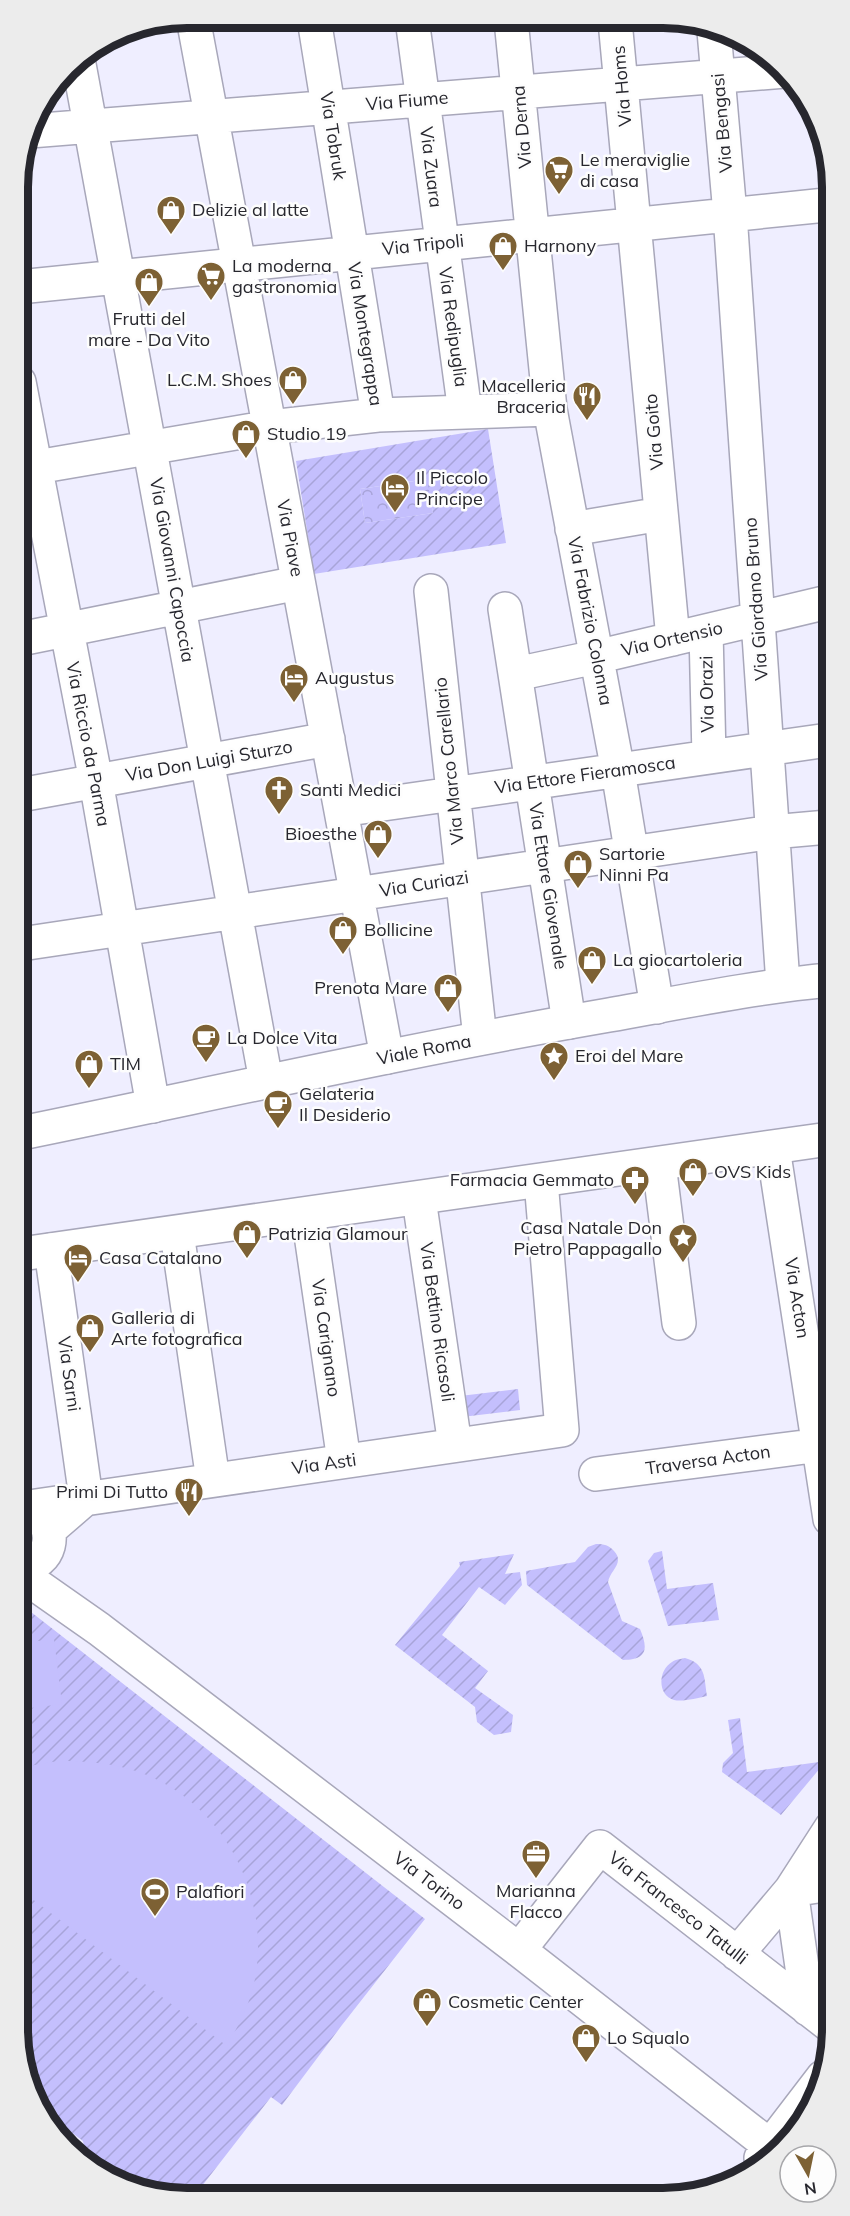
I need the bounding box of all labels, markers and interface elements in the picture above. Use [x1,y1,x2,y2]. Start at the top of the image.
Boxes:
street label: Via Homs [607,45,636,127]
street label: Via Bengasi [706,72,737,174]
street label: Via Derna [506,84,537,170]
street label: Via Fiume [365,85,449,116]
street label: Via Tobruk [315,90,352,182]
street label: Via Zuara [415,125,448,209]
place label: Le meraviglie di casa [580,148,690,192]
supermarket icon: Le meraviglie di casa [543,154,575,196]
shop icon: Delizie al latte [155,194,187,236]
place label: Delizie al latte [192,198,309,221]
street label: Via Tripoli [381,229,465,260]
shop icon: Harnony [487,230,519,272]
place label: Harnony [524,234,596,257]
place label: La moderna gastronomia [232,254,337,298]
supermarket icon: La moderna gastronomia [195,260,227,302]
street label: Via Montegrappa [343,260,388,407]
street label: Via Redipuglia [434,265,473,388]
shop icon: Frutti del mare - Da Vito [133,266,165,308]
place label: Frutti del mare - Da Vito [88,307,210,351]
shop icon: L.C.M. Shoes [277,364,309,406]
place label: L.C.M. Shoes [167,368,272,391]
place label: Macelleria Braceria [481,374,566,418]
restaurant icon: Macelleria Braceria [571,380,603,422]
street label: Via Goito [639,393,668,471]
shop icon: Studio 19 [230,418,262,460]
place label: Studio 19 [267,422,347,445]
place label: Il Piccolo Principe [416,466,488,510]
hotel icon: Il Piccolo Principe [379,472,411,514]
street label: Via Giovanni Capoccia [145,476,200,664]
street label: Via Piave [272,497,309,579]
street label: Via Giordano Bruno [738,517,773,681]
street label: Via Fabrizio Colonna [563,535,618,707]
street label: Via Ortensio [619,616,725,661]
street label: Via Orazi [694,655,719,733]
street label: Via Riccio da Parma [61,659,116,828]
hotel icon: Augustus [278,662,310,704]
place label: Augustus [315,666,394,689]
street label: Via Marco Carellario [428,676,469,846]
street label: Via Don Luigi Sturzo [124,734,294,787]
street label: Via Ettore Fieramosca [493,750,677,799]
church icon: Santi Medici [263,774,295,816]
place label: Santi Medici [300,778,401,801]
street label: Via Ettore Giovenale [524,801,573,971]
shop icon: Bioesthe [362,818,394,860]
place label: Bioesthe [285,822,357,845]
place label: Sartorie Ninni Pa [599,842,669,886]
shop icon: Sartorie Ninni Pa [562,848,594,890]
street label: Via Curiazi [378,865,470,902]
shop icon: Bollicine [327,914,359,956]
place label: Bollicine [364,918,433,941]
shop icon: La giocartoleria [576,944,608,986]
place label: La giocartoleria [613,948,743,971]
shop icon: Prenota Mare [432,972,464,1014]
place label: Prenota Mare [314,976,427,999]
cafe icon: La Dolce Vita [190,1022,222,1064]
place label: La Dolce Vita [227,1026,337,1049]
street label: Viale Roma [375,1029,473,1070]
place icon: Eroi del Mare [538,1040,570,1082]
place label: Eroi del Mare [575,1044,683,1067]
shop icon: TIM [73,1048,105,1090]
place label: TIM [110,1052,141,1075]
place label: Gelateria Il Desiderio [299,1082,391,1126]
cafe icon: Gelateria Il Desiderio [262,1088,294,1130]
shop icon: OVS Kids [677,1156,709,1198]
place label: OVS Kids [714,1160,791,1183]
pharmacy icon: Farmacia Gemmato [619,1164,651,1206]
place label: Farmacia Gemmato [450,1168,614,1191]
place label: Casa Natale Don Pietro Pappagallo [514,1216,662,1260]
shop icon: Patrizia Glamour [231,1218,263,1260]
place label: Patrizia Glamour [268,1222,408,1245]
place icon: Casa Natale Don Pietro Pappagallo [667,1222,699,1264]
street label: Via Bettino Ricasoli [415,1241,460,1403]
hotel icon: Casa Catalano [62,1242,94,1284]
place label: Casa Catalano [99,1246,222,1269]
street label: Via Acton [780,1256,815,1340]
street label: Via Carignano [307,1277,346,1398]
place label: Galleria di Arte fotografica [111,1306,243,1350]
shop icon: Galleria di Arte fotografica [74,1312,106,1354]
street label: Via Sarni [53,1335,86,1413]
street label: Traversa Acton [644,1439,772,1480]
street label: Via Asti [290,1448,358,1479]
restaurant icon: Primi Di Tutto [173,1476,205,1518]
place label: Primi Di Tutto [56,1480,168,1503]
office icon: Marianna Flacco [520,1838,552,1880]
street label: Via Torino [389,1846,470,1915]
street label: Via Francesco Tatulli [604,1846,753,1969]
sports icon: Palafiori [139,1876,171,1918]
place label: Marianna Flacco [496,1879,576,1923]
place label: Palafiori [176,1880,245,1903]
shop icon: Cosmetic Center [411,1986,443,2028]
place label: Cosmetic Center [448,1990,584,2013]
shop icon: Lo Squalo [570,2022,602,2064]
place label: Lo Squalo [607,2026,689,2049]
north arrow [778,2144,838,2204]
text: N [803,2178,818,2200]

